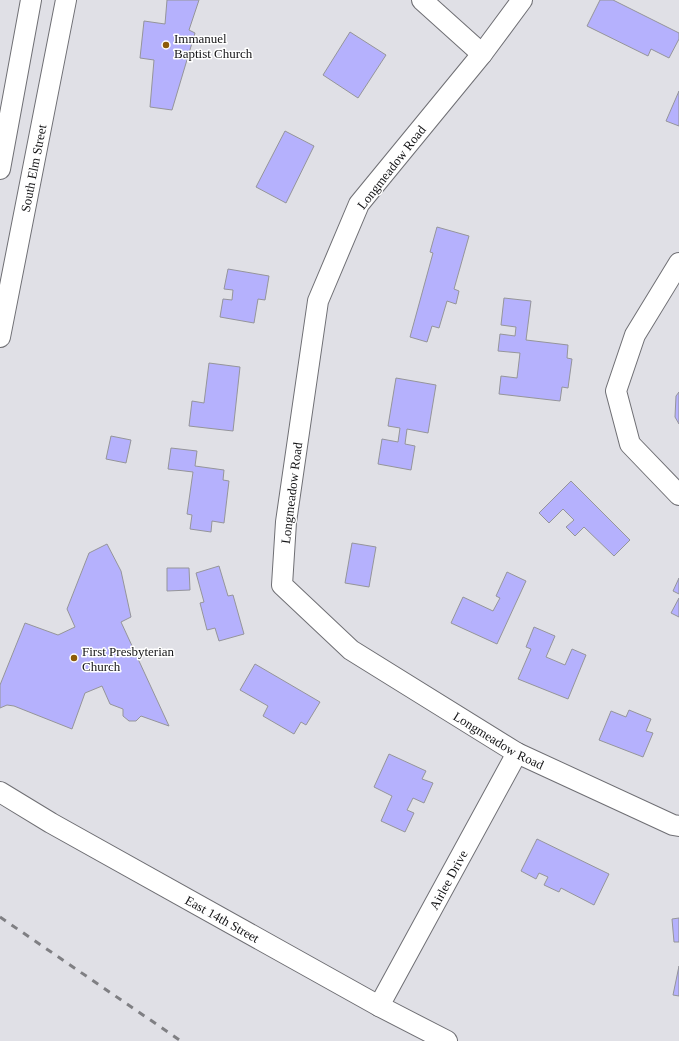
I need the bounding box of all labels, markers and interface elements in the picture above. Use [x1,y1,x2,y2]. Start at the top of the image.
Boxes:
place label: Immanuel Baptist Church [174,31,253,61]
marker: Immanuel Baptist Church [161,40,171,50]
street label: Longmeadow Road [354,122,429,212]
street label: South Elm Street [18,123,50,213]
street label: Longmeadow Road [278,441,305,545]
place label: First Presbyterian Church [82,644,175,674]
marker: First Presbyterian Church [69,653,79,663]
street label: Longmeadow Road [451,708,547,773]
street label: Airlee Drive [426,847,471,912]
street label: East 14th Street [183,892,262,946]

